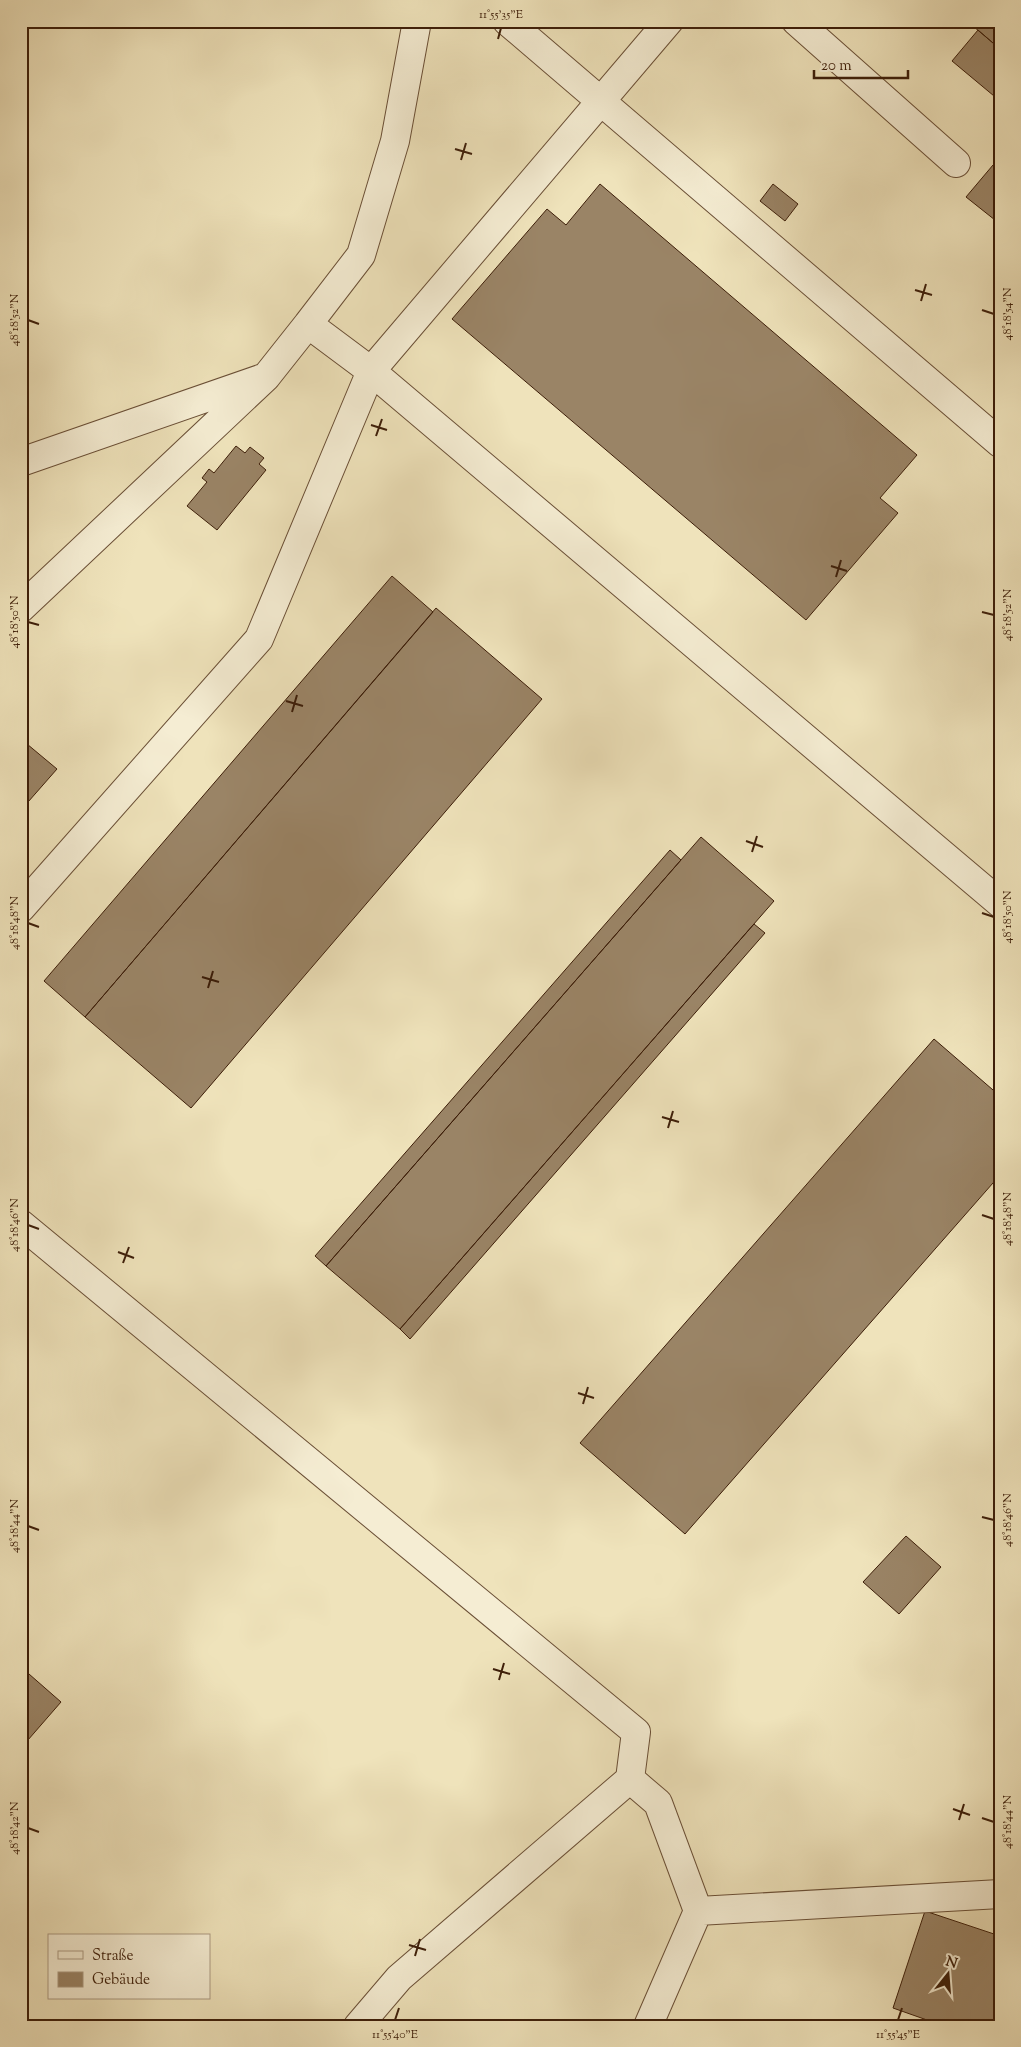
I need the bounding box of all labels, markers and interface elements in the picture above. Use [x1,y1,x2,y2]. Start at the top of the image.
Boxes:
text: 11°55'35"E [479,6,524,24]
scale bar [814,48,907,80]
text: 20 m [821,56,852,77]
text: 48°18'54"N [999,287,1017,341]
text: 48°18'52"N [6,293,24,346]
text: 48°18'52"N [999,588,1017,641]
text: 48°18'50"N [6,595,24,649]
text: 48°18'50"N [999,890,1017,944]
text: 48°18'48"N [6,896,24,950]
text: 48°18'48"N [999,1192,1017,1246]
text: 48°18'46"N [6,1198,24,1252]
text: 48°18'46"N [999,1493,1017,1547]
text: 48°18'44"N [6,1499,24,1553]
text: 48°18'44"N [999,1795,1017,1849]
text: 48°18'42"N [6,1801,24,1855]
legend [48,1934,210,2000]
text: Straße [92,1946,134,1967]
north arrow [924,1950,974,2000]
text: N [943,1952,959,1975]
text: Gebäude [92,1970,150,1991]
text: 11°55'40"E [372,2026,419,2044]
text: 11°55'45"E [876,2026,921,2044]

